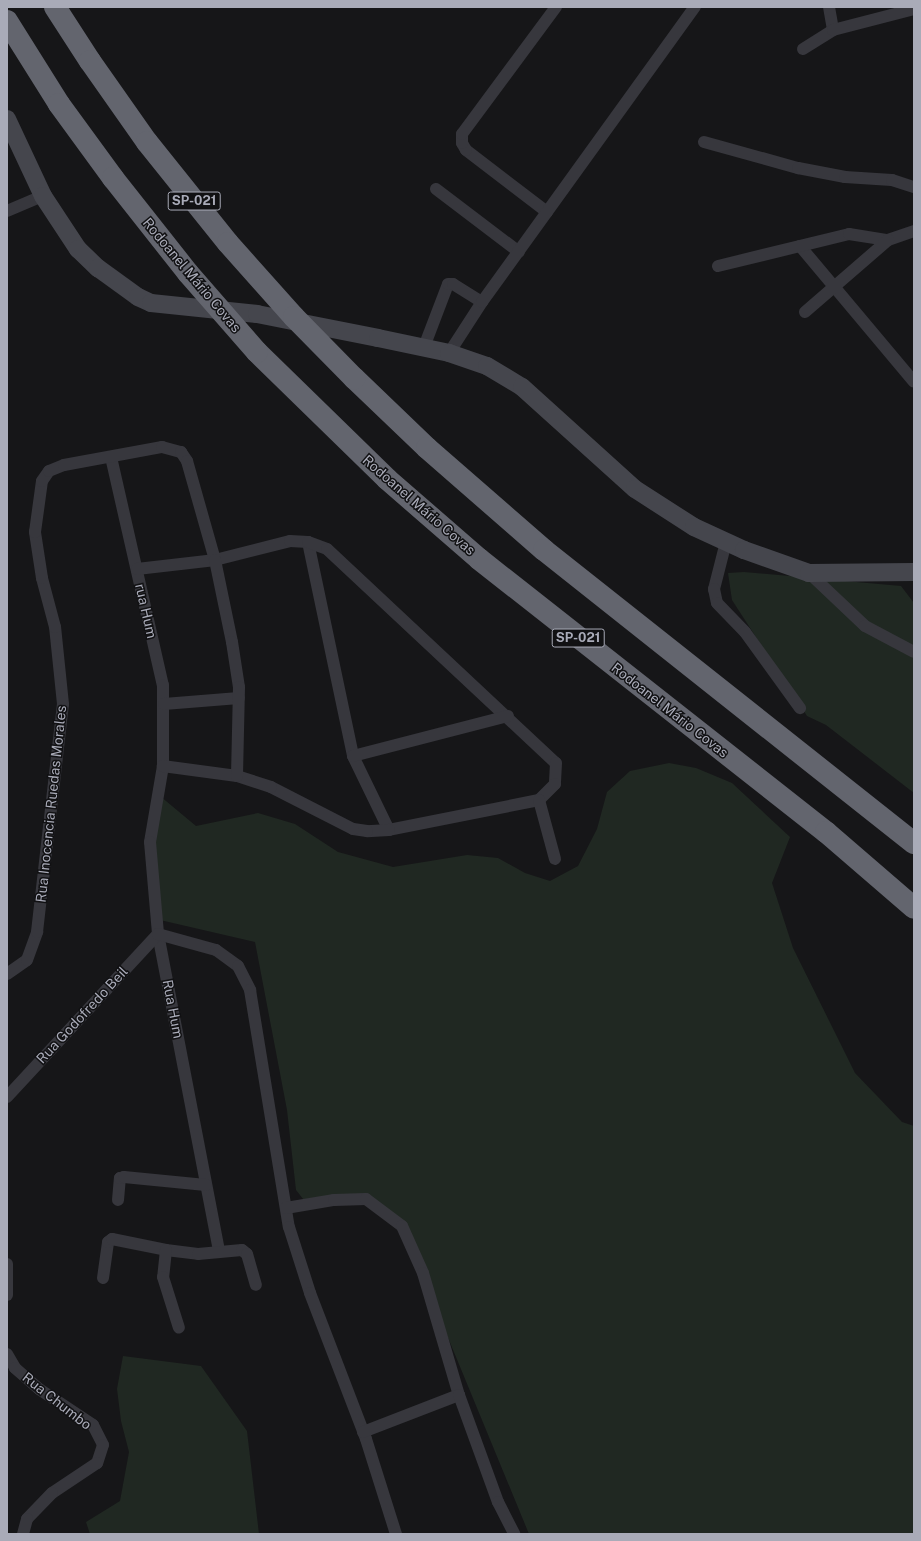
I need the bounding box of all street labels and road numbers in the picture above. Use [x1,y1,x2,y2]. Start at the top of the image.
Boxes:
road number: SP-021 [167,190,221,212]
street label: Rodoanel Mário Covas [139,214,245,336]
street label: Rodoanel Mário Covas [359,451,479,559]
street label: rua Hum [132,582,160,640]
road number: SP-021 [551,627,605,649]
street label: Rodoanel Mário Covas [608,659,732,761]
street label: Rua Inocencia Ruedas Morales [32,705,70,903]
street label: Rua Godofredo Beil [33,963,131,1067]
street label: Rua Hum [159,978,187,1040]
street label: Rua Chumbo [19,1369,95,1433]

